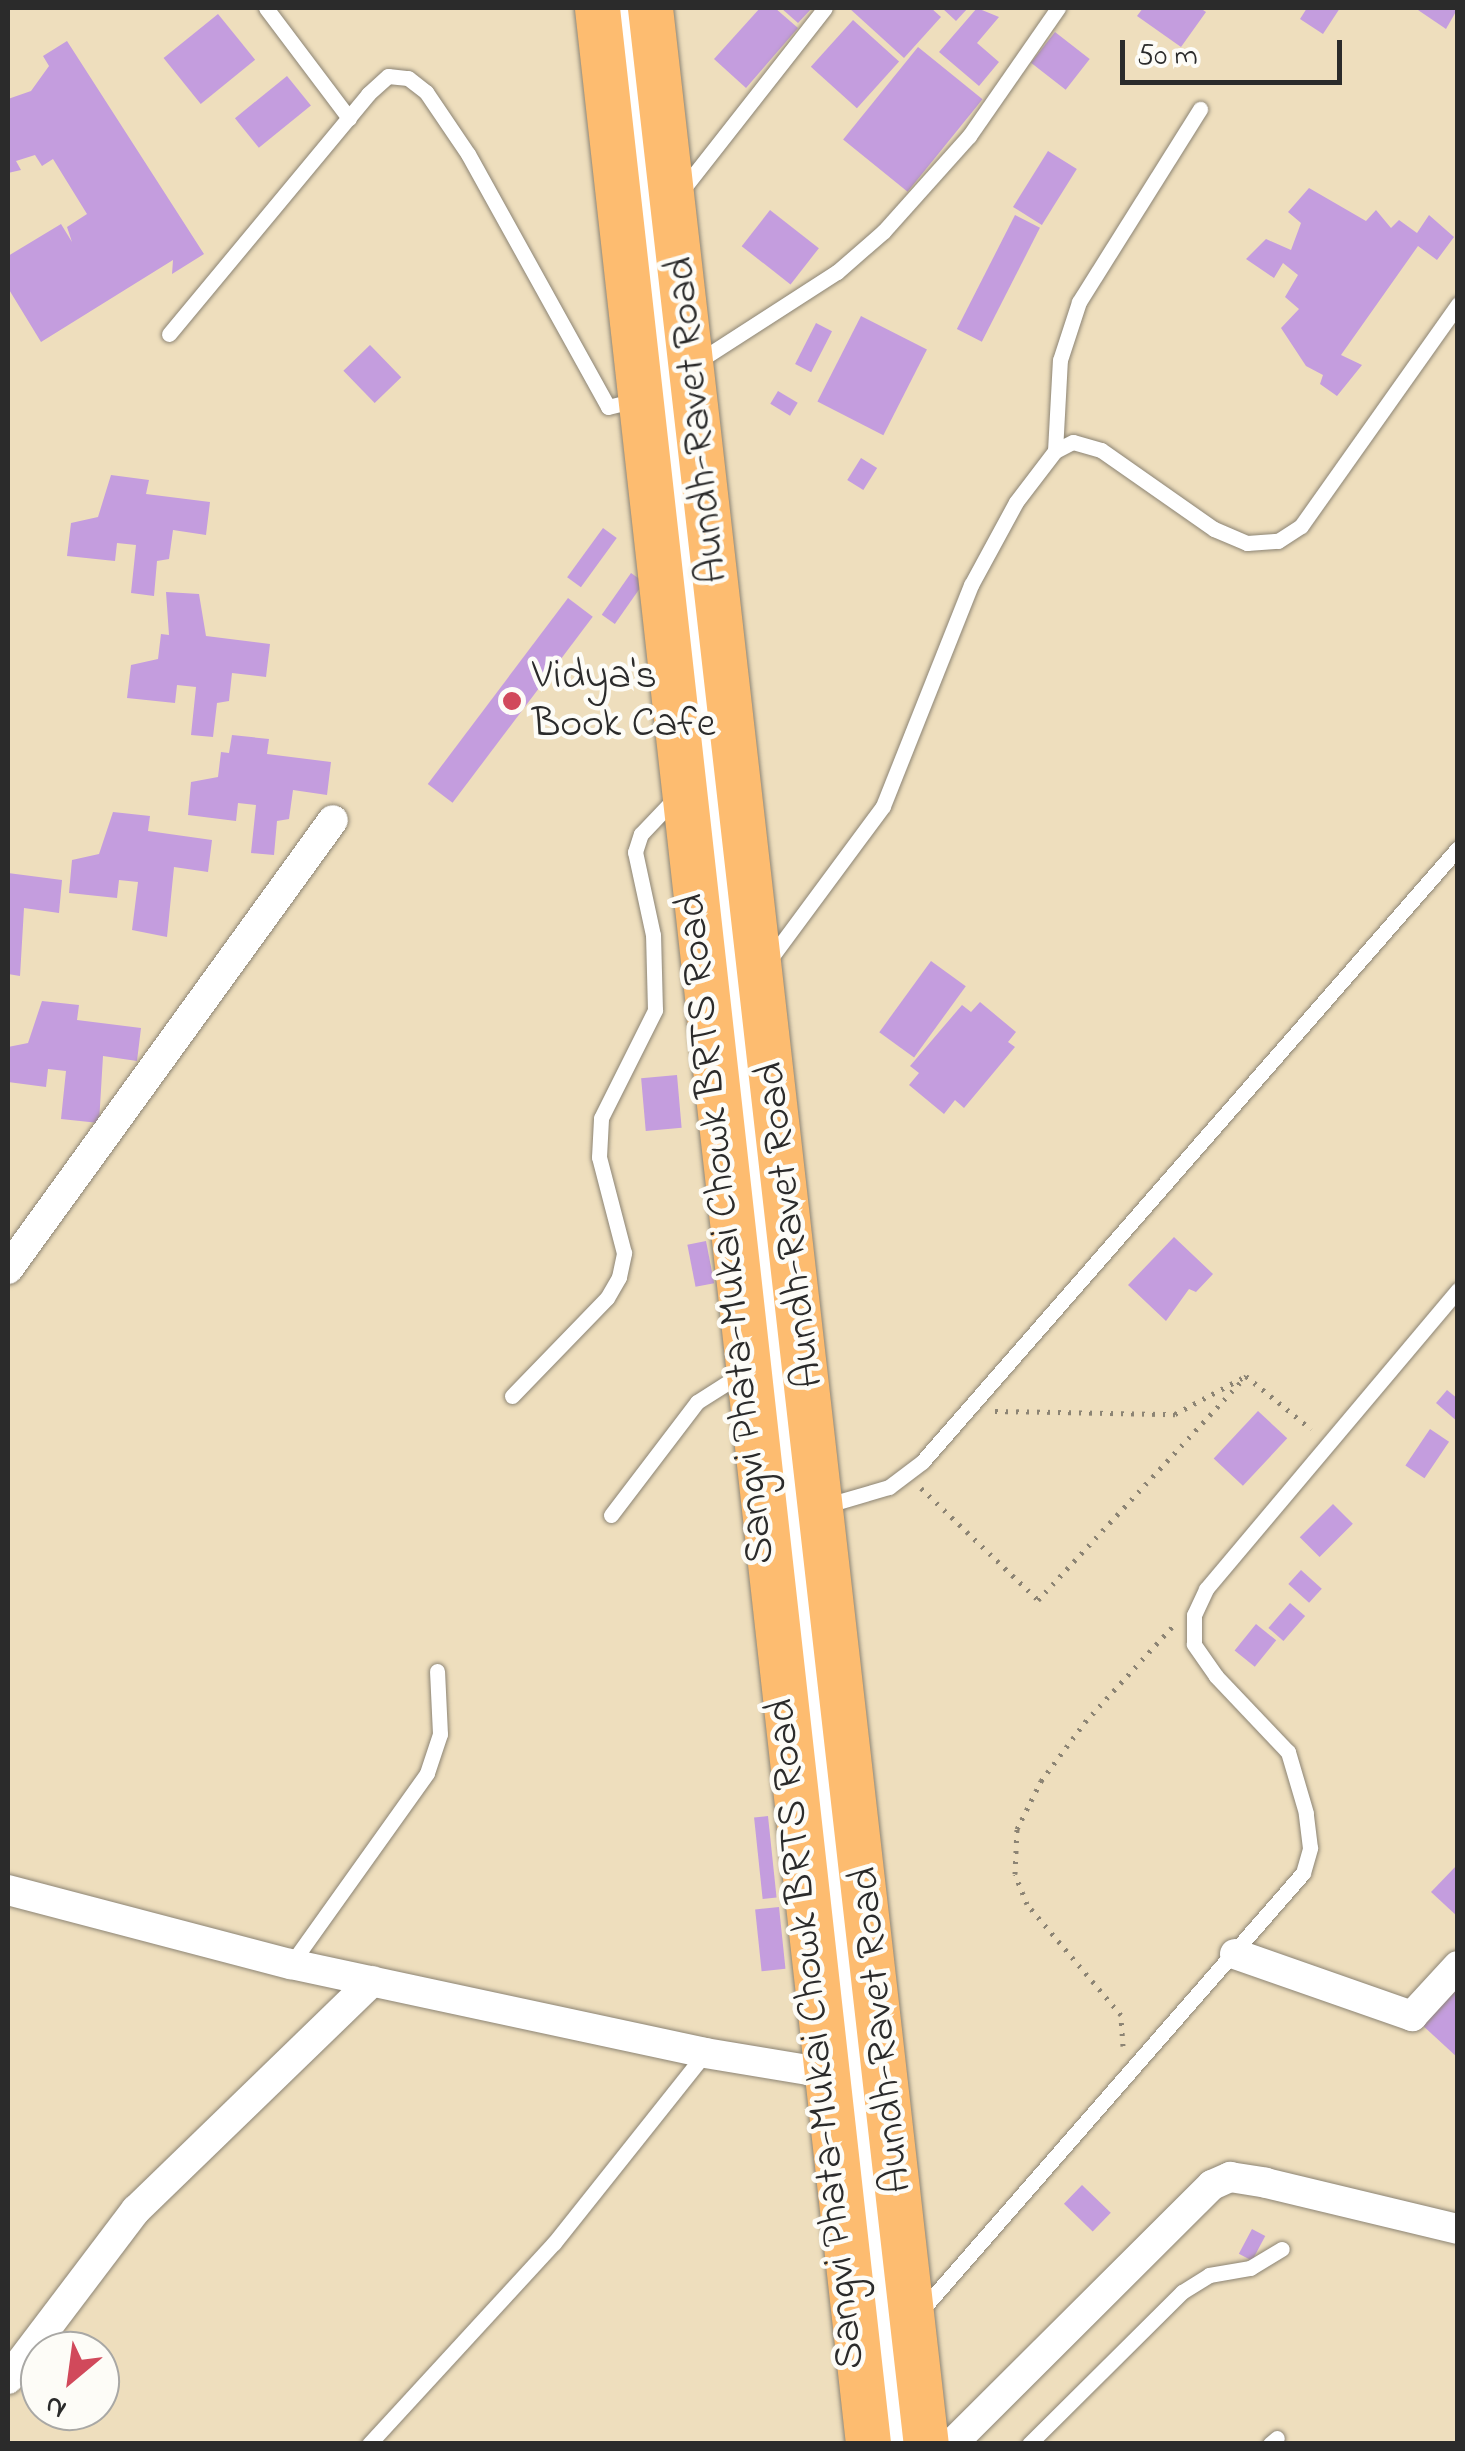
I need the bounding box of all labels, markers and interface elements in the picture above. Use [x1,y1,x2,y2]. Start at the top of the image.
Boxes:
scale bar [1125,20,1348,82]
text: 50 m [1137,35,1198,79]
street label: Aundh-Ravet Road [656,254,740,586]
place label: Vidya's Book Cafe [532,652,716,750]
marker: Vidya's Book Cafe [501,690,523,712]
street label: Sangvi Phata-Mukai Chowk BRTS Road [667,891,787,1567]
street label: Aundh-Ravet Road [746,1059,836,1391]
street label: Sangvi Phata-Mukai Chowk BRTS Road [757,1696,877,2372]
street label: Aundh-Ravet Road [840,1864,924,2196]
north arrow [20,2331,120,2431]
text: N [38,2383,74,2428]

